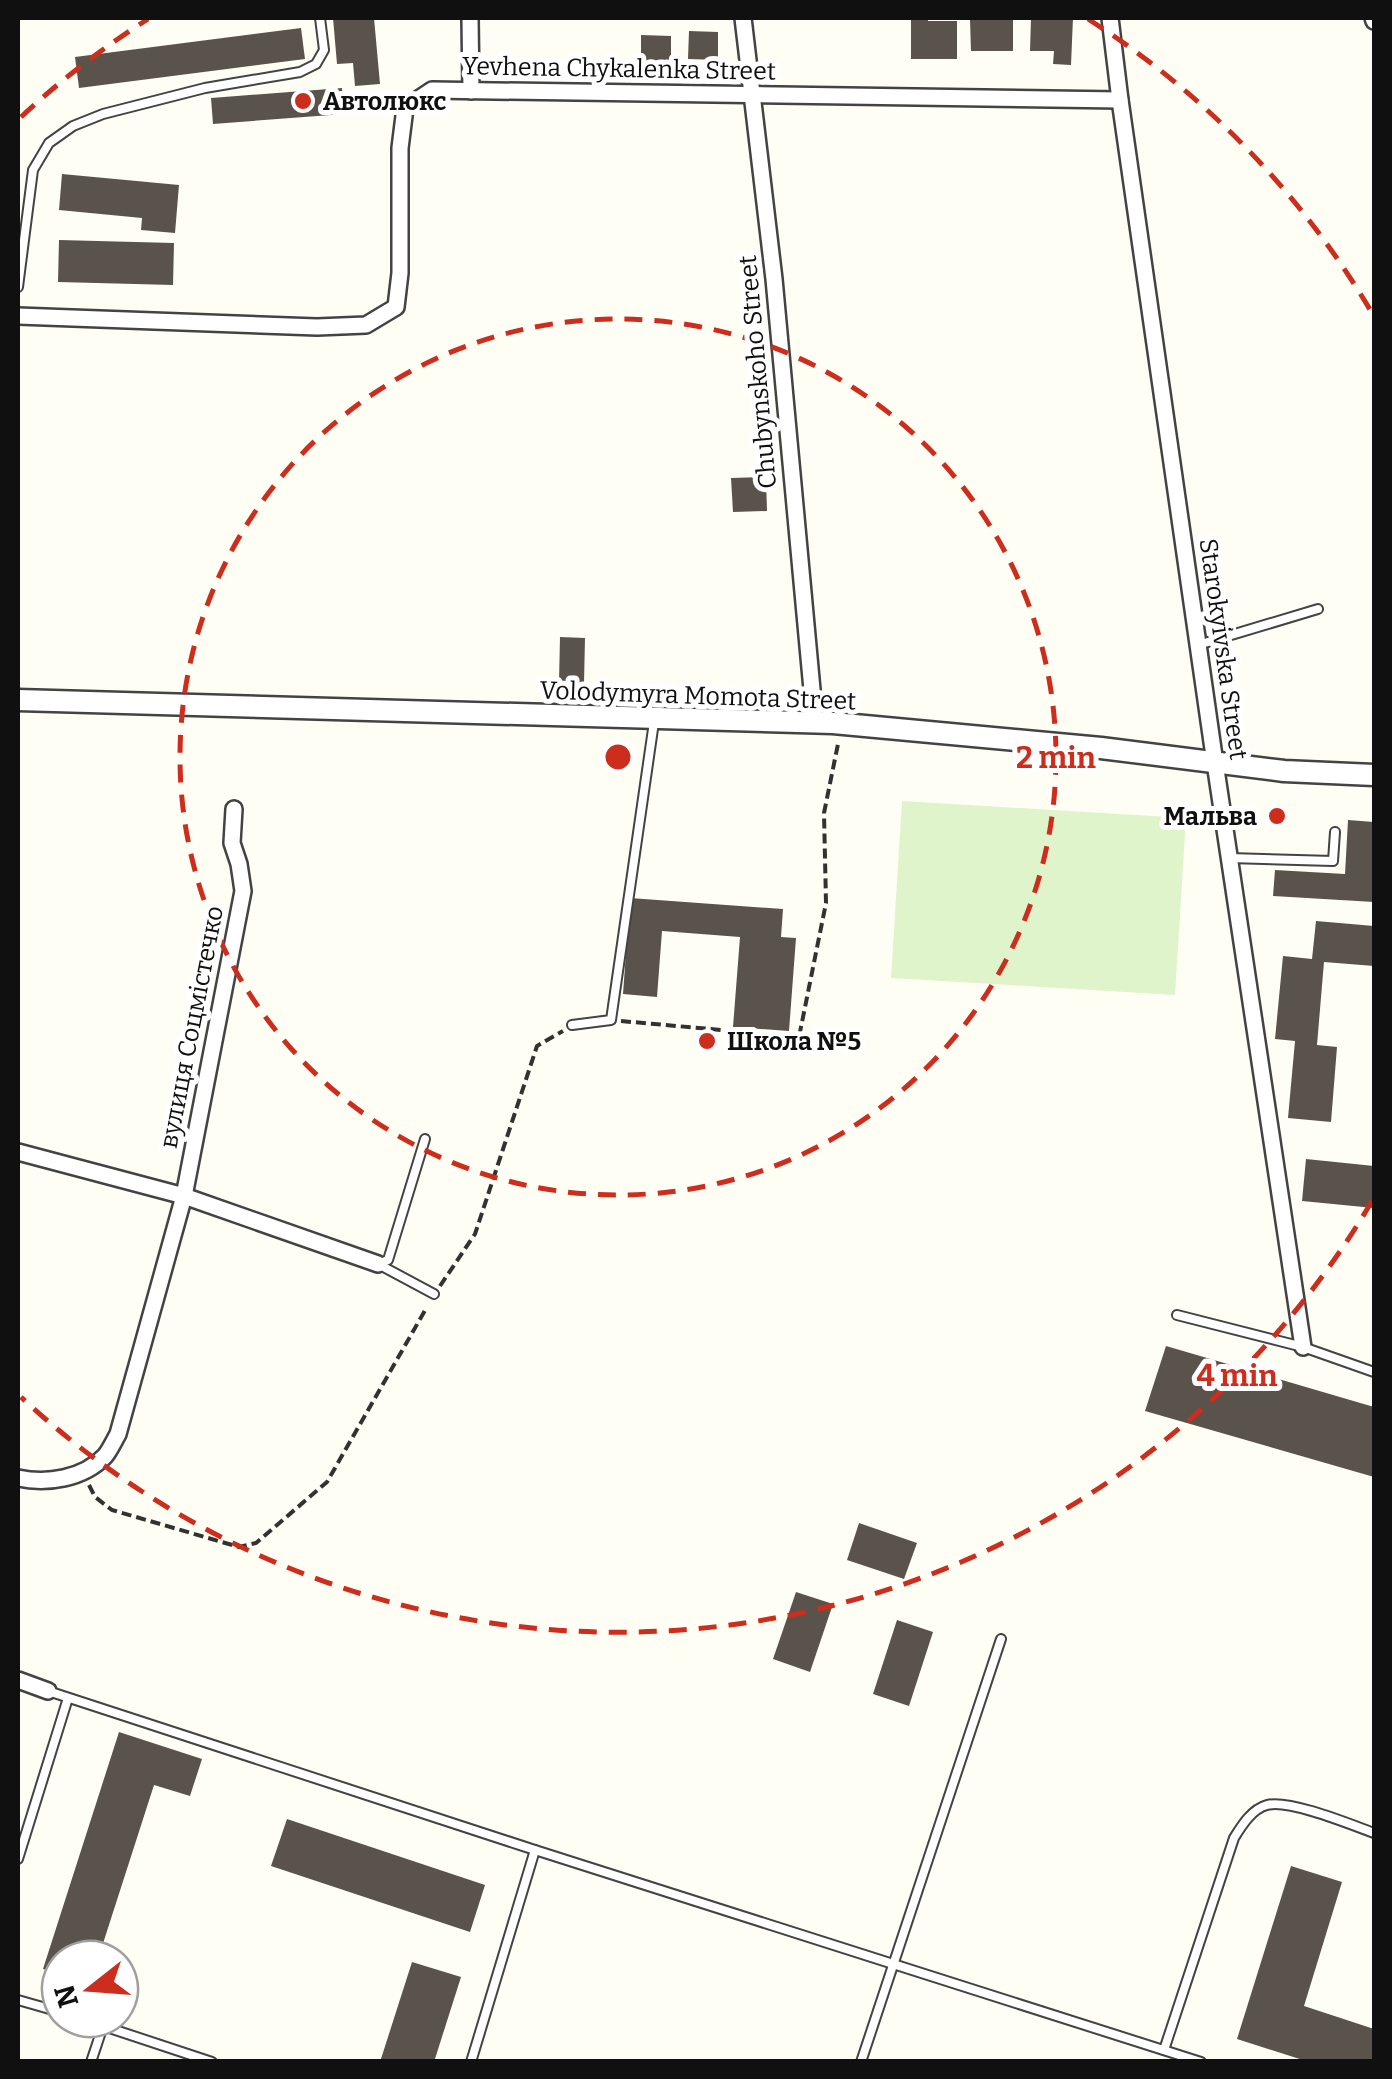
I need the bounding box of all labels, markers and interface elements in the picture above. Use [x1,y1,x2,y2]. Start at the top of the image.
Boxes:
street label: Yevhena Chykalenka Street [462,51,776,87]
place label: Автолюкс [323,87,446,117]
marker: Автолюкс [292,90,314,112]
street label: Chubynskoho Street [733,254,783,490]
street label: Starokyivska Street [1193,536,1253,762]
street label: Volodymyra Momota Street [539,675,857,717]
centre of rings [600,739,636,775]
text: 2 min [1016,740,1097,776]
place label: Мальва [1164,802,1257,832]
marker: Мальва [1266,805,1288,827]
street label: вулиця Соцмістечко [154,904,230,1151]
place label: Школа №5 [727,1027,861,1057]
marker: Школа №5 [696,1030,718,1052]
text: 4 min [1196,1358,1278,1394]
north arrow [40,1939,140,2039]
text: N [48,1981,86,2011]

